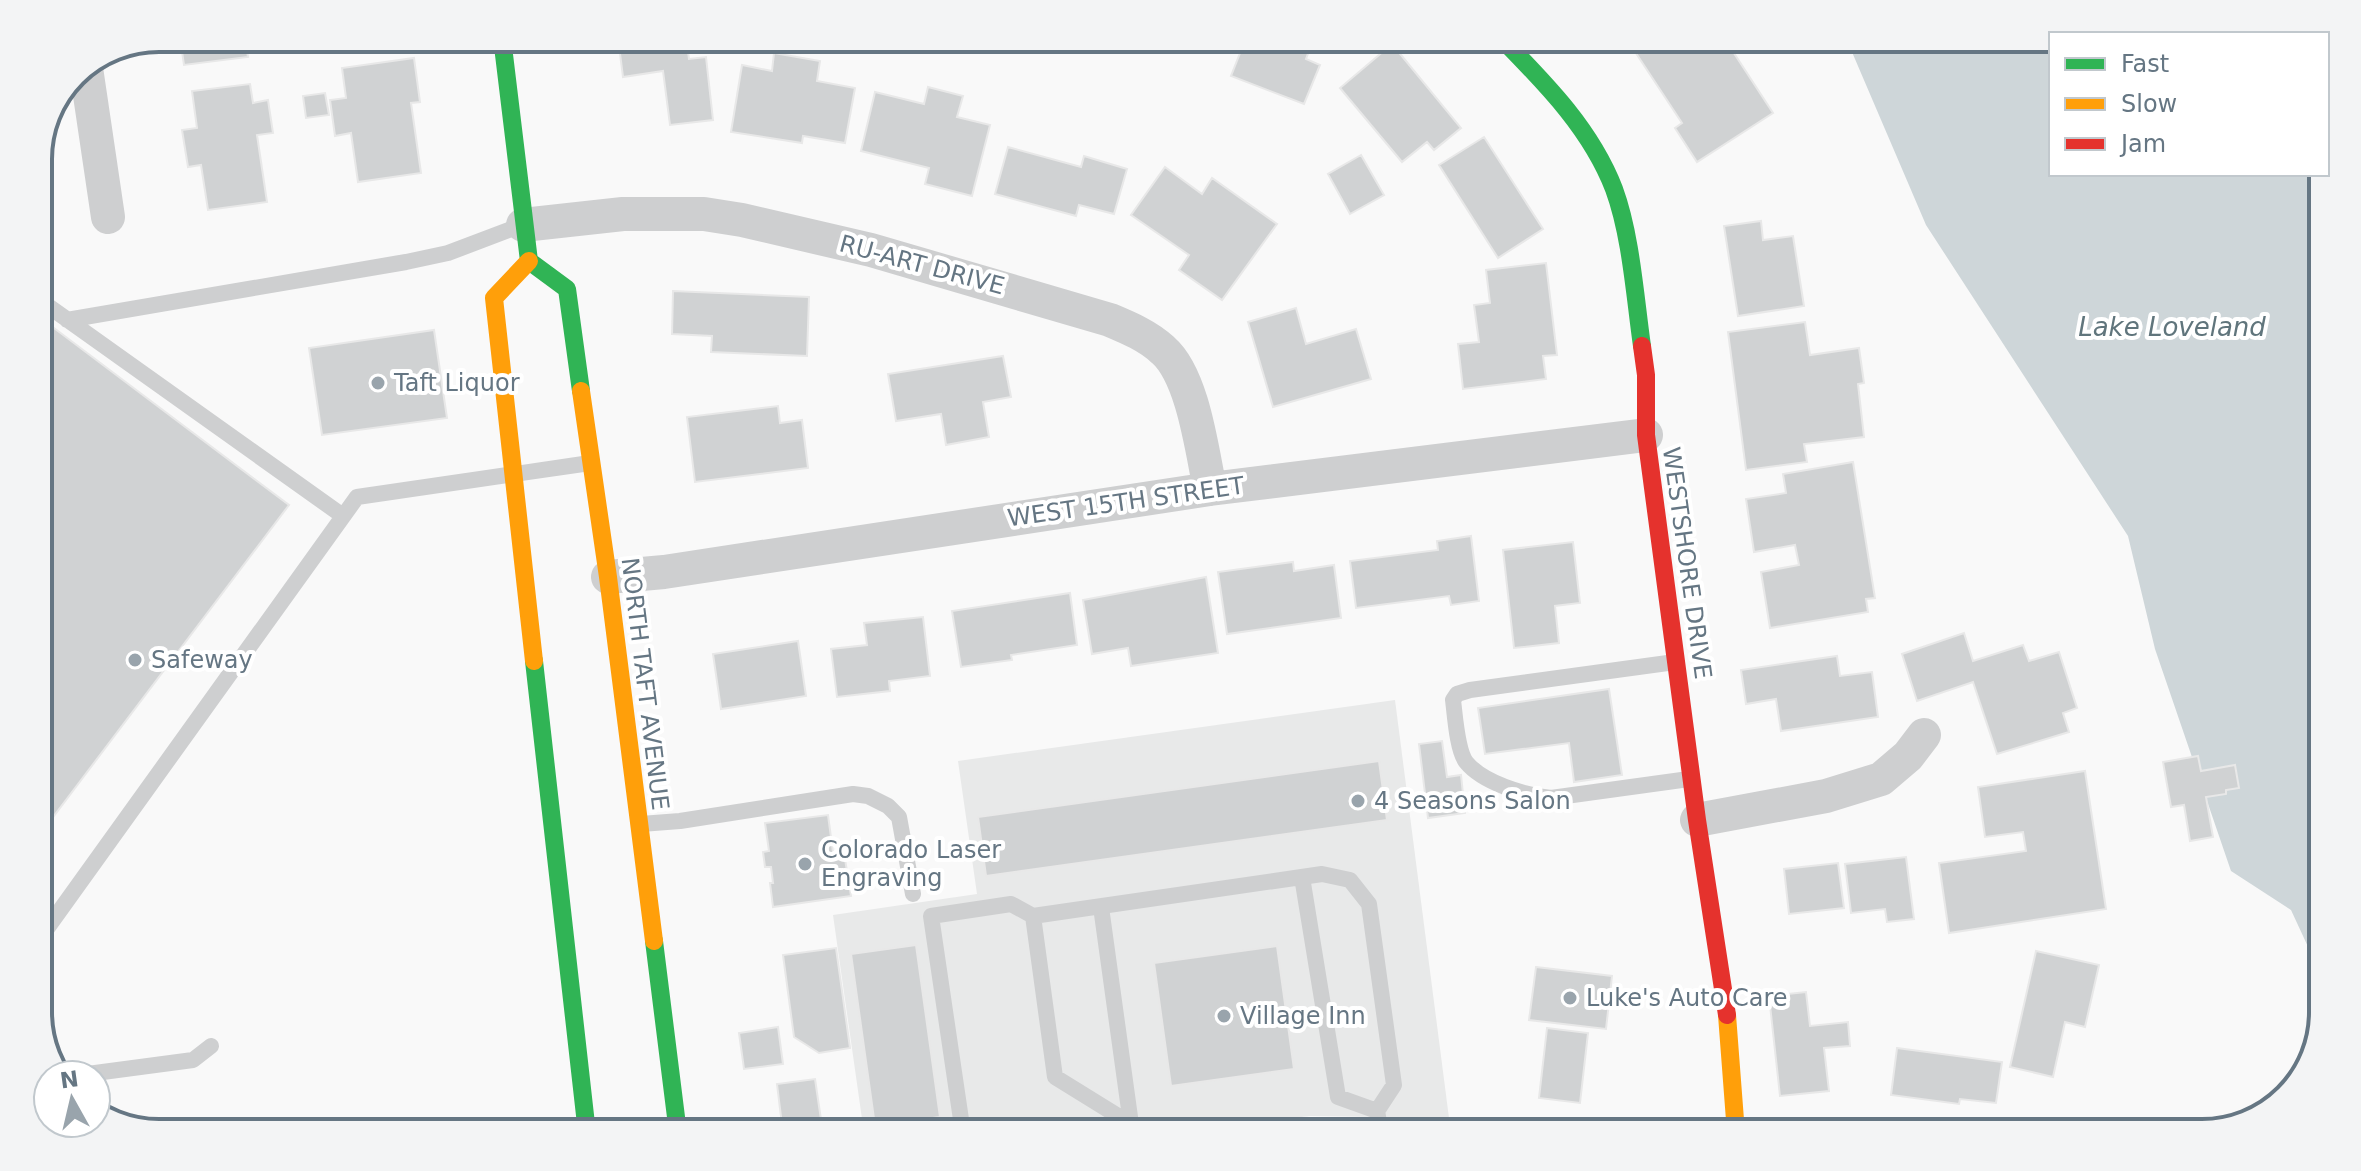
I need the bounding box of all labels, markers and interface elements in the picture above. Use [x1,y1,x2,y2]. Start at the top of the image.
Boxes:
legend [2049,32,2329,176]
text: Fast [2121,50,2169,78]
text: Slow [2121,90,2177,118]
text: Jam [2119,130,2166,158]
street label: RU-ART DRIVE [836,229,1008,301]
water label: Lake Loveland [2078,312,2266,342]
place label: Taft Liquor [393,369,520,397]
marker: Taft Liquor [369,374,387,392]
street label: WESTSHORE DRIVE [1657,445,1717,681]
street label: WEST 15TH STREET [1006,471,1247,532]
street label: NORTH TAFT AVENUE [616,556,674,812]
place label: Safeway [151,646,253,674]
marker: Safeway [126,651,144,669]
place label: 4 Seasons Salon [1374,787,1571,815]
marker: 4 Seasons Salon [1349,792,1367,810]
place label: Colorado Laser Engraving [821,836,1001,892]
marker: Colorado Laser Engraving [796,855,814,873]
place label: Luke's Auto Care [1586,984,1788,1012]
marker: Luke's Auto Care [1561,989,1579,1007]
place label: Village Inn [1240,1002,1366,1030]
marker: Village Inn [1215,1007,1233,1025]
north arrow [32,1059,112,1139]
text: N [58,1066,80,1093]

